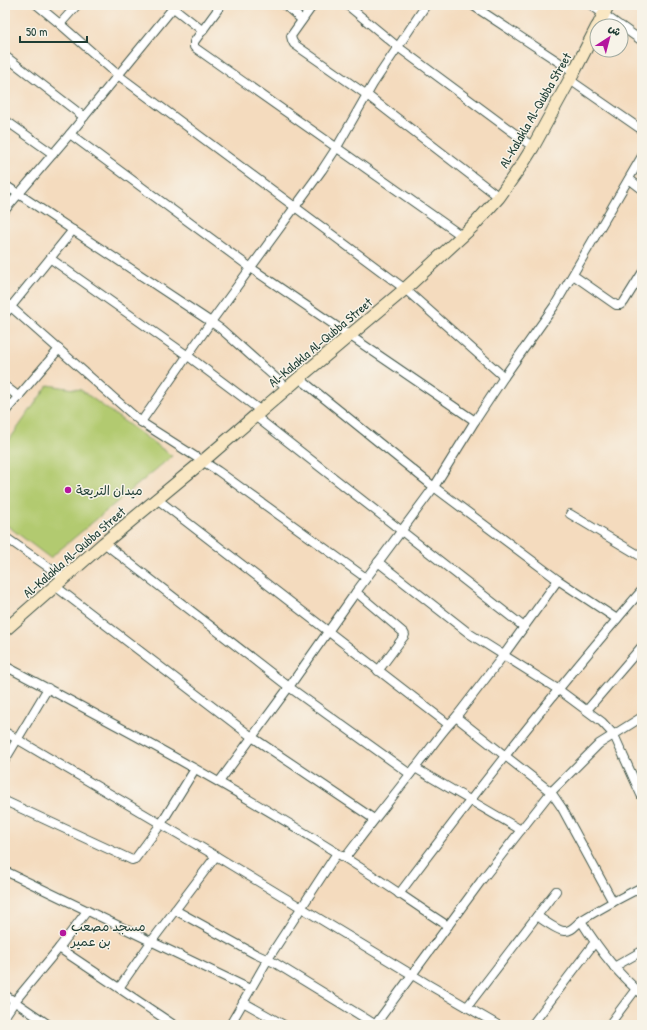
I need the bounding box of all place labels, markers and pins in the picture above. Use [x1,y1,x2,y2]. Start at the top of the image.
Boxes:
place label: ميدان التريعة [76,481,143,499]
marker: ميدان التريعة [63,485,73,495]
place label: مسجد مصعب بن عمير [70,917,146,950]
marker: مسجد مصعب بن عمير [58,928,68,938]

